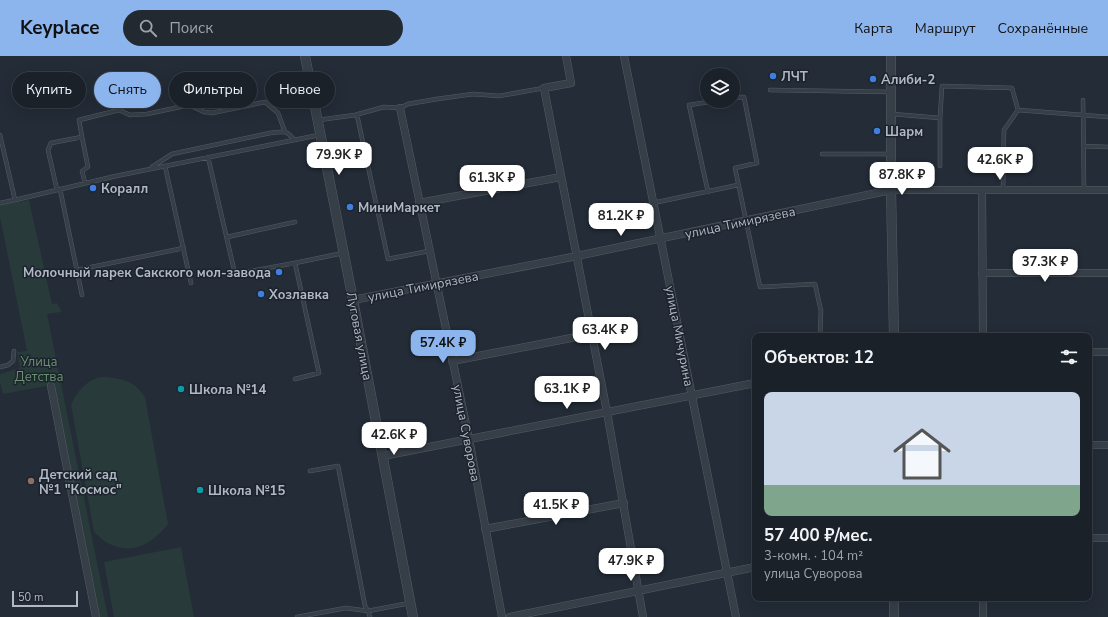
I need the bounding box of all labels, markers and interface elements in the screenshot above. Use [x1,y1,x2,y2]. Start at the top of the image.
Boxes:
search box [123,10,403,46]
text: Keyplace [20,15,99,41]
icon: search [137,17,159,39]
text: Поиск [169,18,213,38]
text: Карта [854,19,893,38]
text: Маршрут [915,19,976,38]
text: Сохранённые [998,19,1088,38]
map controls [700,68,740,108]
button: layers [700,68,740,108]
place label: ЛЧТ [781,68,809,86]
marker: ЛЧТ [768,71,778,81]
place label: Алиби-2 [881,71,935,89]
chip: Купить [12,72,86,108]
chip: Снять [94,72,161,108]
chip: Фильтры [169,72,257,108]
chip: Новое [265,72,335,108]
marker: Алиби-2 [868,74,878,84]
place label: Шарм [885,123,923,141]
marker: Шарм [872,126,882,136]
pin: 79.9K ₽ [302,142,376,176]
text: 79.9K ₽ [316,146,362,164]
pin: 42.6K ₽ [963,147,1037,181]
text: 42.6K ₽ [977,151,1023,169]
pin: 87.8K ₽ [865,162,939,196]
pin: 61.3K ₽ [455,165,529,199]
text: 87.8K ₽ [879,166,925,184]
text: 61.3K ₽ [469,169,515,187]
place label: Коралл [101,180,148,198]
marker: Коралл [88,183,98,193]
place label: МиниМаркет [358,199,441,217]
marker: МиниМаркет [345,202,355,212]
street label: улица Тимирязева [683,202,797,243]
pin: 81.2K ₽ [584,203,658,237]
text: 81.2K ₽ [598,207,644,225]
pin: 37.3K ₽ [1008,249,1082,283]
text: 37.3K ₽ [1022,253,1068,271]
place label: Молочный ларек Сакского мол-завода [23,264,271,282]
marker: Молочный ларек Сакского мол-завода [274,267,284,277]
street label: улица Тимирязева [366,267,480,307]
street label: улица Мичурина [660,284,698,388]
place label: Хозлавка [268,286,329,304]
marker: Хозлавка [256,289,266,299]
street label: Луговая улица [342,290,376,382]
pin: 63.4K ₽ [568,317,642,351]
text: 63.4K ₽ [582,321,628,339]
pin: 57.4K ₽ [406,330,480,364]
text: 57.4K ₽ [420,334,466,352]
text: Объектов: 12 [764,346,874,369]
icon: filters [1058,346,1080,368]
park label: Улица Детства [15,353,63,386]
pin: 63.1K ₽ [530,376,604,410]
text: 63.1K ₽ [544,380,590,398]
place label: Школа №14 [189,381,266,399]
street label: улица Суворова [448,383,484,483]
marker: Школа №14 [176,384,186,394]
icon: home [886,418,958,490]
pin: 42.6K ₽ [357,422,431,456]
text: 42.6K ₽ [371,426,417,444]
place label: Детский сад №1 "Космос" [39,466,122,499]
marker: Детский сад №1 "Космос" [26,476,36,486]
place label: Школа №15 [208,482,285,500]
marker: Школа №15 [195,485,205,495]
pin: 41.5K ₽ [519,492,593,526]
text: 41.5K ₽ [533,496,579,514]
text: 57 400 ₽/мес. [764,524,872,547]
text: 3-комн. · 104 m² [764,547,863,565]
pin: 47.9K ₽ [594,548,668,582]
text: 47.9K ₽ [608,552,654,570]
text: улица Суворова [764,565,863,583]
scale bar [12,589,78,608]
text: 50 m [18,590,43,605]

